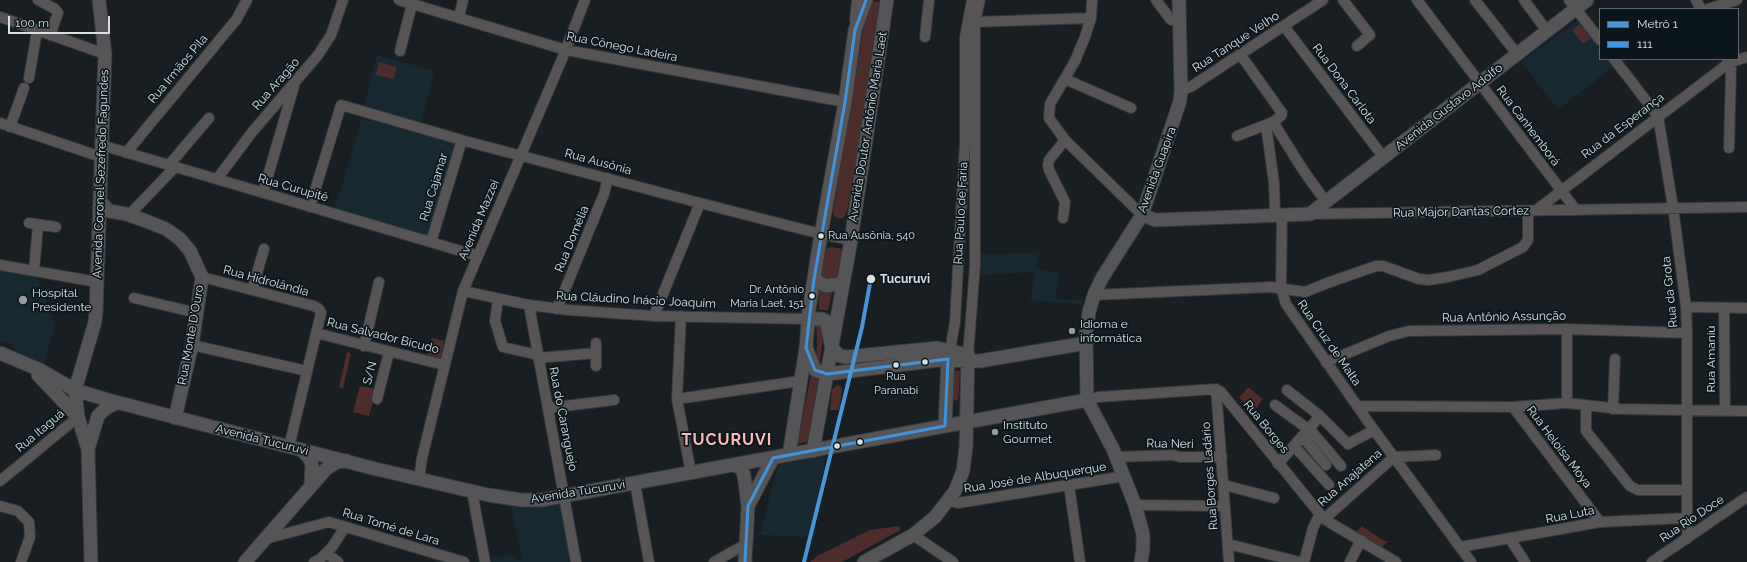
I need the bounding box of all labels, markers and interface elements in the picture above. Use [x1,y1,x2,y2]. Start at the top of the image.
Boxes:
scale bar [10,8,112,34]
legend [1599,8,1739,60]
street label: Rua Tanque Velho [1190,9,1282,75]
text: 100 m [15,16,49,30]
text: Metrô 1 [1637,17,1678,31]
street label: Rua Cônego Ladeira [565,29,679,65]
street label: Avenida Doutor Antônio Maria Laet [846,31,890,223]
street label: Rua Irmãos Pìla [145,32,211,106]
text: 111 [1637,37,1652,51]
street label: Rua Dona Carlota [1309,41,1379,127]
street label: Rua Aragão [249,55,303,113]
street label: Avenida Gustavo Adolfo [1392,61,1506,153]
street label: Avenida Coronel Sezefredo Fagundes [90,69,112,279]
street label: Rua Canhemborá [1493,83,1563,169]
street label: Rua da Esperança [1579,90,1667,162]
street label: Avenida Guapira [1135,125,1179,215]
street label: Rua Ausônia [563,146,633,178]
street label: Rua Cajamar [417,151,451,223]
street label: Rua Paulo de Faria [951,161,971,265]
street label: Rua Curupitê [256,171,330,205]
street label: Avenida Mazzei [456,178,502,262]
street label: Rua Domélia [552,204,592,274]
street label: Rua Major Dantas Cortez [1393,204,1529,220]
place label: Rua Ausônia, 540 [828,229,915,243]
marker: Rua Ausônia, 540 [816,231,826,241]
street label: Rua da Grota [1659,256,1681,328]
street label: Rua Hidrolândia [222,263,310,299]
place label: Tucuruvi [880,272,930,286]
marker: Tucuruvi [865,273,877,285]
place label: Dr. Antônio Maria Laet, 151 [730,283,804,309]
street label: Rua Monte D'Ouro [175,284,207,386]
place label: Hospital Presidente [32,286,91,314]
street label: Rua Cláudino Inácio Joaquim [556,289,716,311]
marker: Dr. Antônio Maria Laet, 151 [807,291,817,301]
marker: Hospital Presidente [17,294,29,306]
street label: Rua Cruz de Malta [1294,297,1364,389]
street label: Rua Antônio Assunção [1442,309,1566,325]
street label: Rua Salvador Bicudo [325,315,441,357]
place label: Idioma e informática [1080,317,1142,345]
marker: Idioma e informática [1067,326,1077,336]
street label: Rua Amaniú [1704,326,1718,392]
unlabelled marker [920,357,930,367]
street label: S/N [360,360,380,386]
marker: Rua Paranabi [891,360,901,370]
street label: Rua do Caranguejo [546,366,580,472]
place label: Rua Paranabi [874,370,918,396]
street label: Rua Borges [1240,398,1292,456]
street label: Rua Heloísa Moya [1523,403,1595,491]
street label: Rua Itaguá [13,407,67,455]
place label: Instituto Gourmet [1003,418,1052,446]
street label: Rua Borges Ladário [1199,421,1221,531]
street label: Avenida Tucuruvi [214,422,310,458]
marker: Instituto Gourmet [990,427,1000,437]
district label: TUCURUVI [682,430,772,450]
street label: Rua Neri [1146,436,1194,452]
unlabelled marker [855,437,865,447]
unlabelled marker [832,441,842,451]
street label: Rua Anajatena [1315,446,1385,510]
street label: Rua José de Albuquerque [963,460,1107,496]
street label: Avenida Tucuruvi [530,477,626,507]
street label: Rua Rio Doce [1657,492,1727,546]
street label: Rua Luta [1545,503,1595,527]
street label: Rua Tomé de Lara [341,505,441,549]

